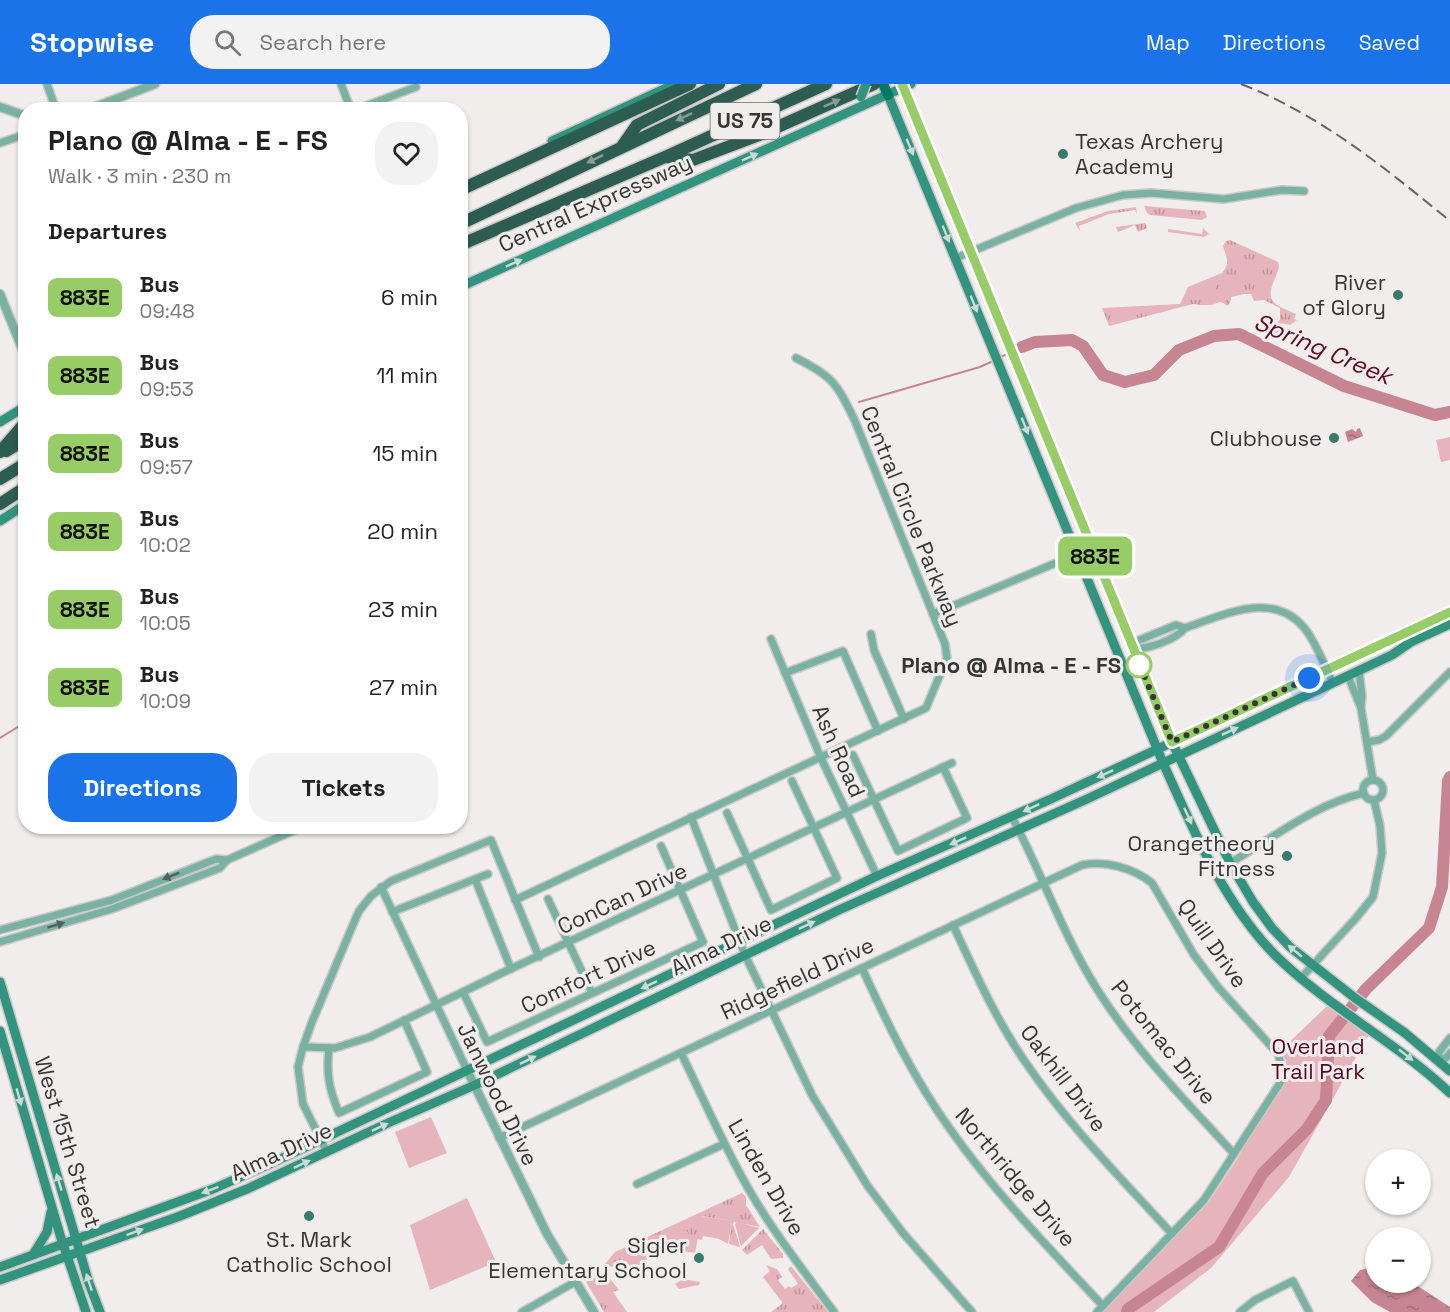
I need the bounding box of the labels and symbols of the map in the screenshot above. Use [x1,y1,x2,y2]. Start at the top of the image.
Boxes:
one-way arrow [823,98,841,107]
road number: US 75 [710,103,780,139]
one-way arrow [675,112,692,121]
place label: Texas Archery Academy [1075,127,1224,180]
one-way arrow [905,139,915,157]
marker: Texas Archery Academy [1056,147,1070,161]
street label: Central Expressway [494,148,696,258]
one-way arrow [742,152,759,161]
one-way arrow [586,154,603,164]
one-way arrow [942,225,951,243]
one-way arrow [505,258,522,267]
place label: River of Glory [1302,268,1386,321]
marker: River of Glory [1391,288,1405,302]
one-way arrow [970,295,979,313]
water label: Spring Creek [1250,306,1400,393]
street label: Central Circle Parkway [855,401,969,631]
one-way arrow [1021,417,1030,435]
place label: Clubhouse [1210,424,1322,452]
marker: Clubhouse [1327,431,1341,445]
line badge: 883E [1053,536,1137,576]
place label: Plano @ Alma - E - FS [901,651,1121,679]
marker: Plano @ Alma - E - FS [1126,652,1152,678]
your location [1294,663,1324,693]
street label: Ash Road [806,700,872,802]
one-way arrow [1222,727,1239,736]
one-way arrow [1095,769,1113,779]
one-way arrow [1023,804,1040,813]
one-way arrow [1184,807,1193,824]
place label: Orangetheory Fitness [1128,829,1275,882]
one-way arrow [949,836,967,846]
marker: Orangetheory Fitness [1280,849,1294,863]
street label: ConCan Drive [553,856,691,940]
one-way arrow [162,871,180,881]
street label: Quill Drive [1172,893,1254,993]
street label: Alma Drive [666,908,776,982]
one-way arrow [47,920,65,929]
one-way arrow [799,921,816,930]
street label: Ridgefield Drive [716,930,878,1026]
street label: Comfort Drive [516,932,660,1020]
one-way arrow [1288,945,1303,958]
street label: Potomac Drive [1105,974,1223,1110]
one-way arrow [640,980,657,989]
street label: Janwood Drive [451,1018,545,1170]
street label: Oakhill Drive [1015,1019,1113,1137]
park label: Overland Trail Park [1271,1032,1365,1085]
one-way arrow [1398,1048,1413,1060]
street label: West 15th Street [29,1053,107,1231]
one-way arrow [519,1055,536,1064]
one-way arrow [15,1087,25,1106]
street label: Northridge Drive [950,1102,1082,1252]
street label: Linden Drive [722,1114,812,1240]
street label: Alma Drive [226,1115,336,1187]
one-way arrow [371,1123,388,1132]
one-way arrow [293,1159,310,1168]
one-way arrow [54,1173,63,1191]
one-way arrow [200,1185,218,1195]
marker: St. Mark Catholic School [302,1209,316,1223]
place label: St. Mark Catholic School [226,1225,392,1278]
one-way arrow [127,1226,145,1236]
place label: Sigler Elementary School [488,1231,687,1284]
marker: Sigler Elementary School [692,1251,706,1265]
one-way arrow [84,1273,94,1291]

